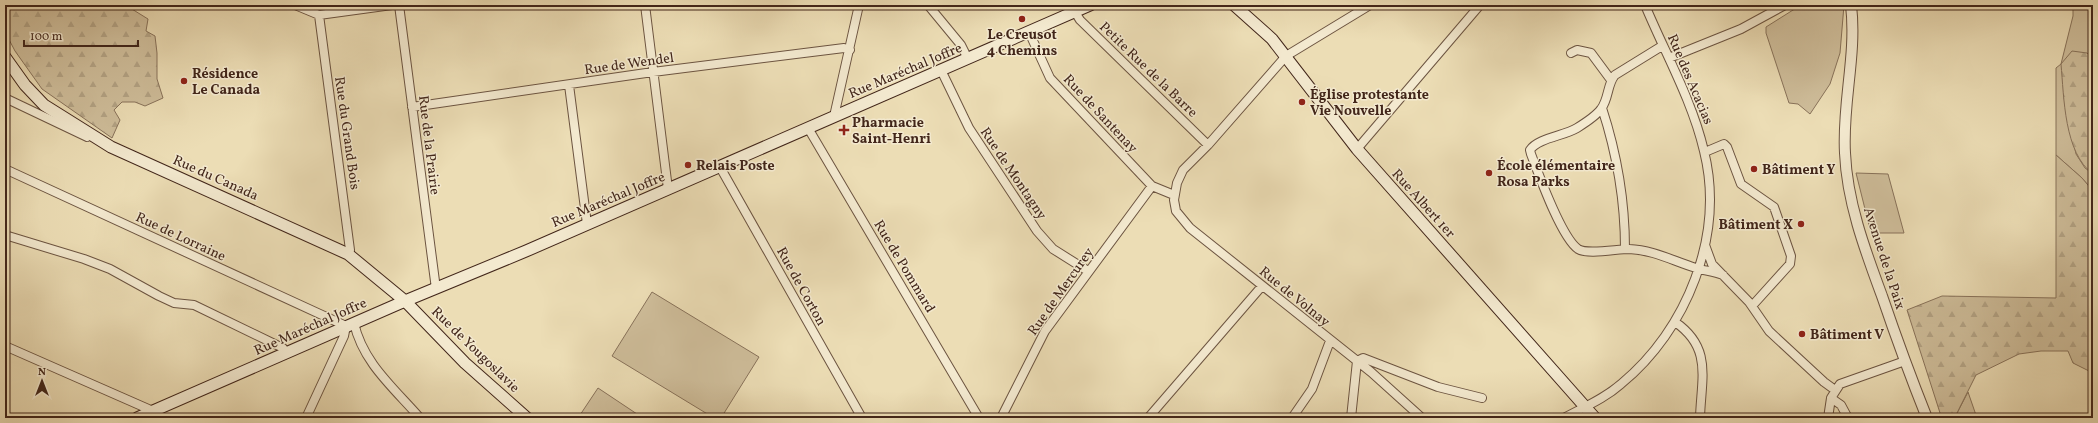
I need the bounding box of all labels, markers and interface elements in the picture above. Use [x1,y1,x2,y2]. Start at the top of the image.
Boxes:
marker: Le Creusot 4 Chemins [1017,14,1027,24]
street label: Petite Rue de la Barre [1095,18,1202,122]
scale bar [24,22,138,48]
place label: Le Creusot 4 Chemins [987,26,1057,61]
text: 100 m [30,29,63,45]
street label: Rue des Acacias [1662,31,1717,128]
street label: Rue Maréchal Joffre [846,39,966,104]
street label: Rue de Wendel [583,49,675,80]
place label: Résidence Le Canada [192,65,260,100]
street label: Rue de Santenay [1058,71,1142,158]
street label: Rue du Grand Bois [329,75,364,191]
marker: Résidence Le Canada [179,76,189,86]
place label: Église protestante Vie Nouvelle [1310,86,1429,121]
street label: Rue de la Prairie [413,94,444,196]
marker: Église protestante Vie Nouvelle [1297,97,1307,107]
place label: Pharmacie Saint-Henri [852,114,931,149]
street label: Rue de Montagny [975,124,1051,224]
marker: Pharmacie Saint-Henri [839,125,849,135]
street label: Rue du Canada [170,151,261,206]
place label: Relais Poste [696,157,775,176]
place label: École élémentaire Rosa Parks [1497,157,1615,192]
marker: Relais Poste [683,160,693,170]
place label: Bâtiment Y [1762,161,1836,180]
marker: Bâtiment Y [1749,164,1759,174]
street label: Rue Albert 1er [1387,165,1459,243]
street label: Rue Maréchal Joffre [549,168,669,233]
marker: École élémentaire Rosa Parks [1484,168,1494,178]
street label: Avenue de la Paix [1858,205,1909,312]
street label: Rue de Lorraine [132,208,229,267]
place label: Bâtiment X [1718,216,1793,235]
street label: Rue de Pommard [869,217,939,317]
marker: Bâtiment X [1796,219,1806,229]
street label: Rue de Corton [771,244,830,330]
street label: Rue de Mercurey [1024,244,1099,340]
street label: Rue de Volnay [1255,263,1334,332]
street label: Rue Maréchal Joffre [251,294,370,361]
street label: Rue de Yougoslavie [427,303,524,398]
place label: Bâtiment V [1810,326,1884,345]
marker: Bâtiment V [1797,329,1807,339]
north arrow [22,361,62,401]
text: N [38,365,46,380]

